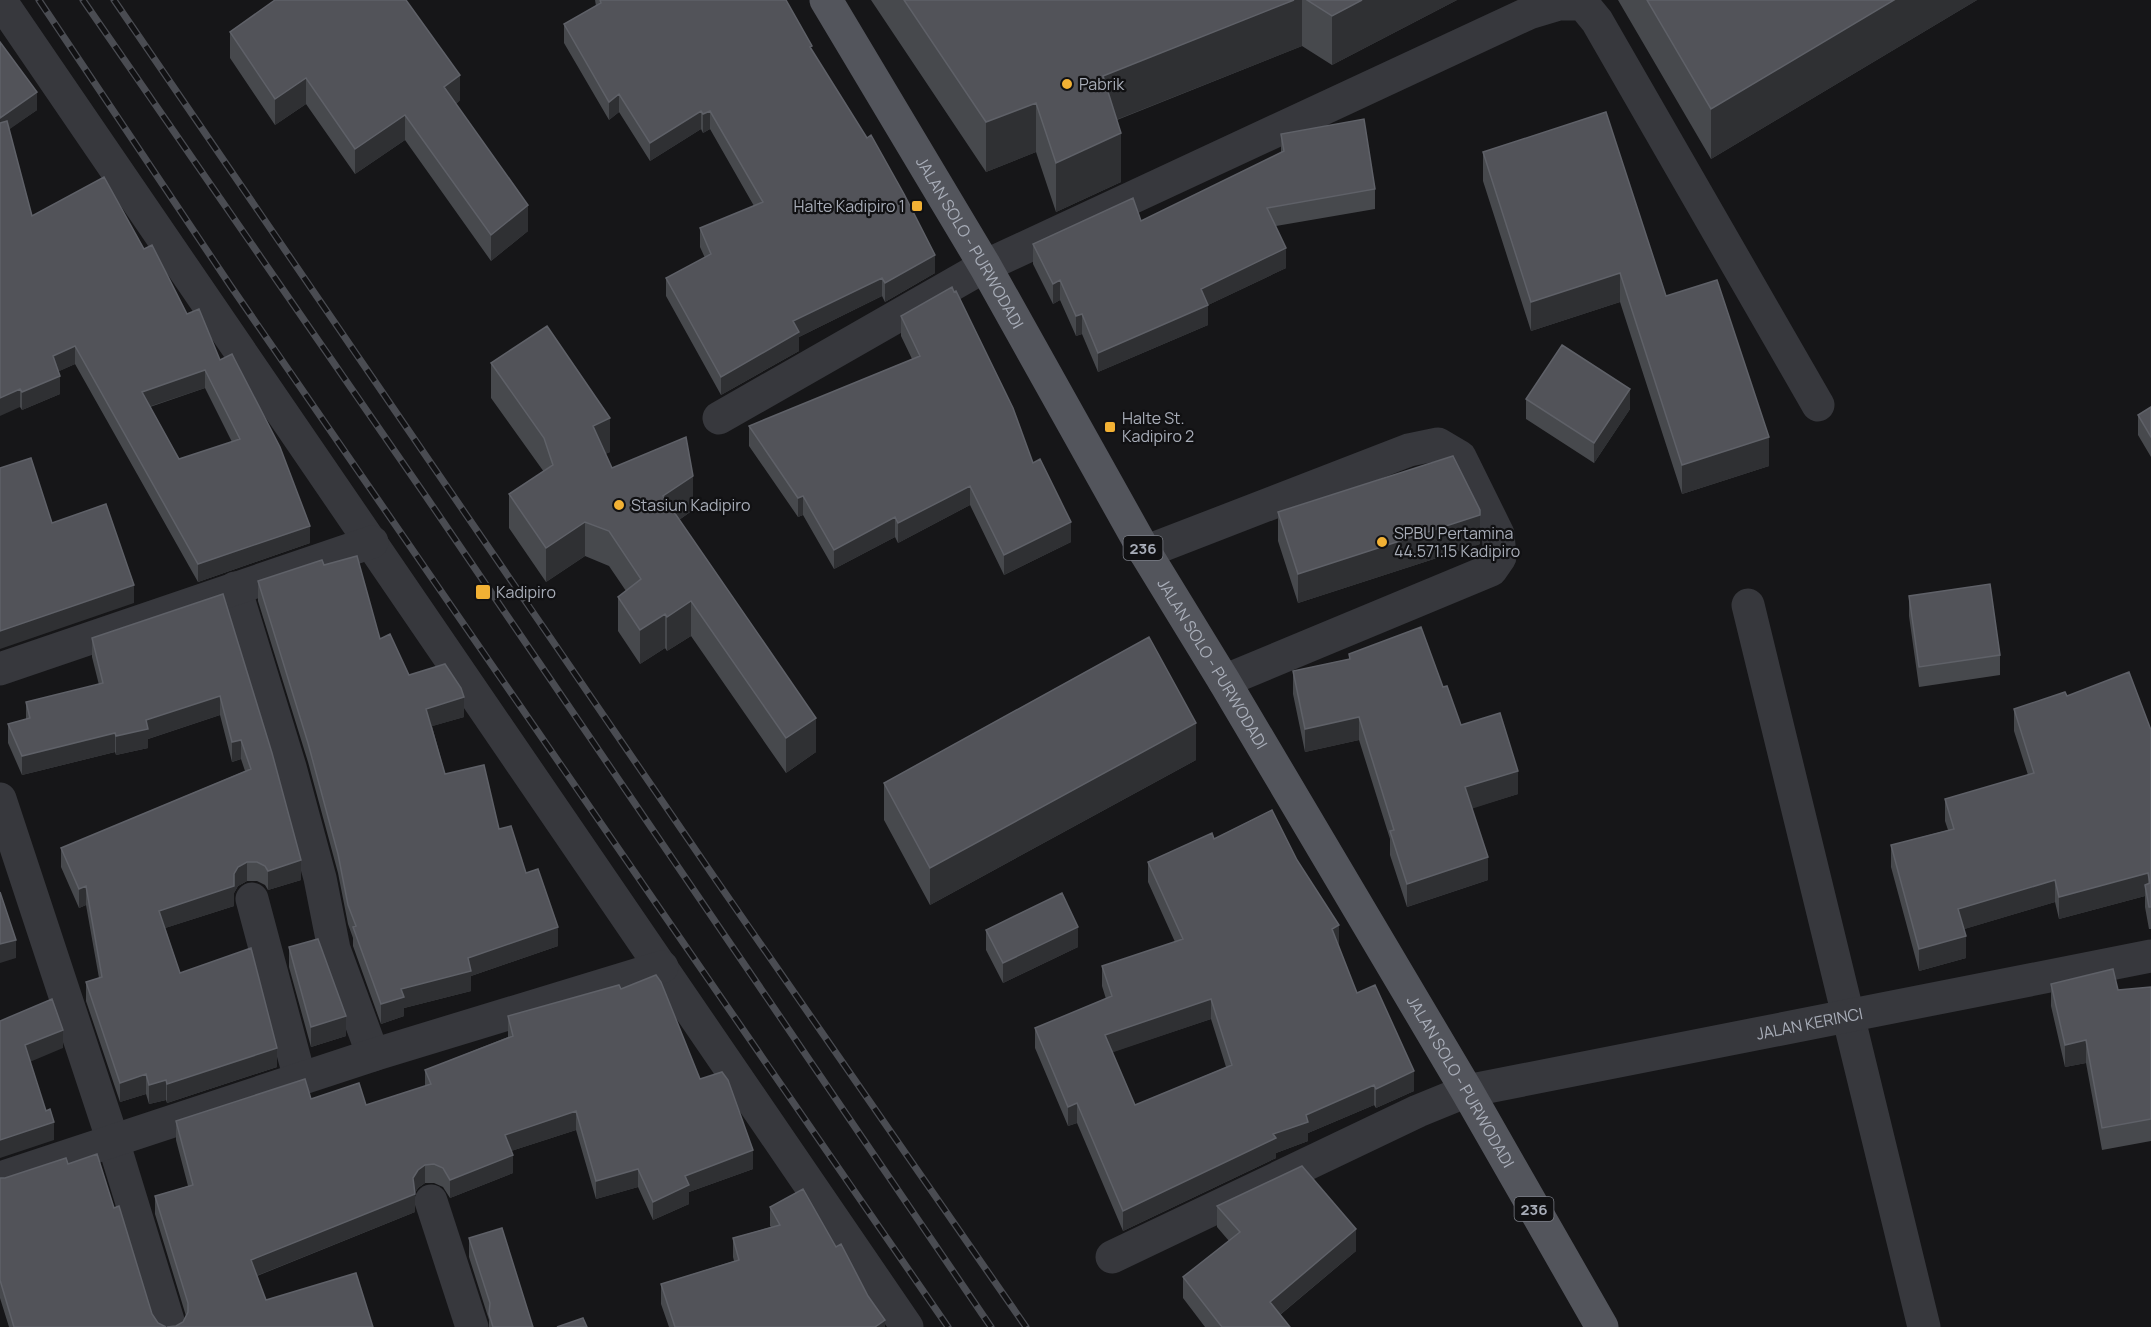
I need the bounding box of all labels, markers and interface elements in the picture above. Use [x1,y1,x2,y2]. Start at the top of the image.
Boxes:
place label: Pabrik [1079,73,1125,95]
marker: Pabrik [1060,77,1074,91]
street label: JALAN SOLO - PURWODADI [911,152,1029,333]
place label: Halte Kadipiro 1 [793,195,905,217]
marker: Halte Kadipiro 1 [910,199,924,213]
place label: Halte St. Kadipiro 2 [1122,407,1194,447]
marker: Halte St. Kadipiro 2 [1103,420,1117,434]
place label: Stasiun Kadipiro [631,494,750,516]
marker: Stasiun Kadipiro [612,498,626,512]
place label: SPBU Pertamina 44.571.15 Kadipiro [1394,522,1520,562]
marker: SPBU Pertamina 44.571.15 Kadipiro [1375,535,1389,549]
road number: 236 [1124,536,1162,560]
street label: JALAN SOLO - PURWODADI [1153,574,1273,753]
place label: Kadipiro [496,581,556,603]
marker: Kadipiro [474,583,492,601]
street label: JALAN SOLO - PURWODADI [1402,991,1520,1172]
street label: JALAN KERINCI [1754,1002,1865,1045]
road number: 236 [1514,1197,1553,1221]

